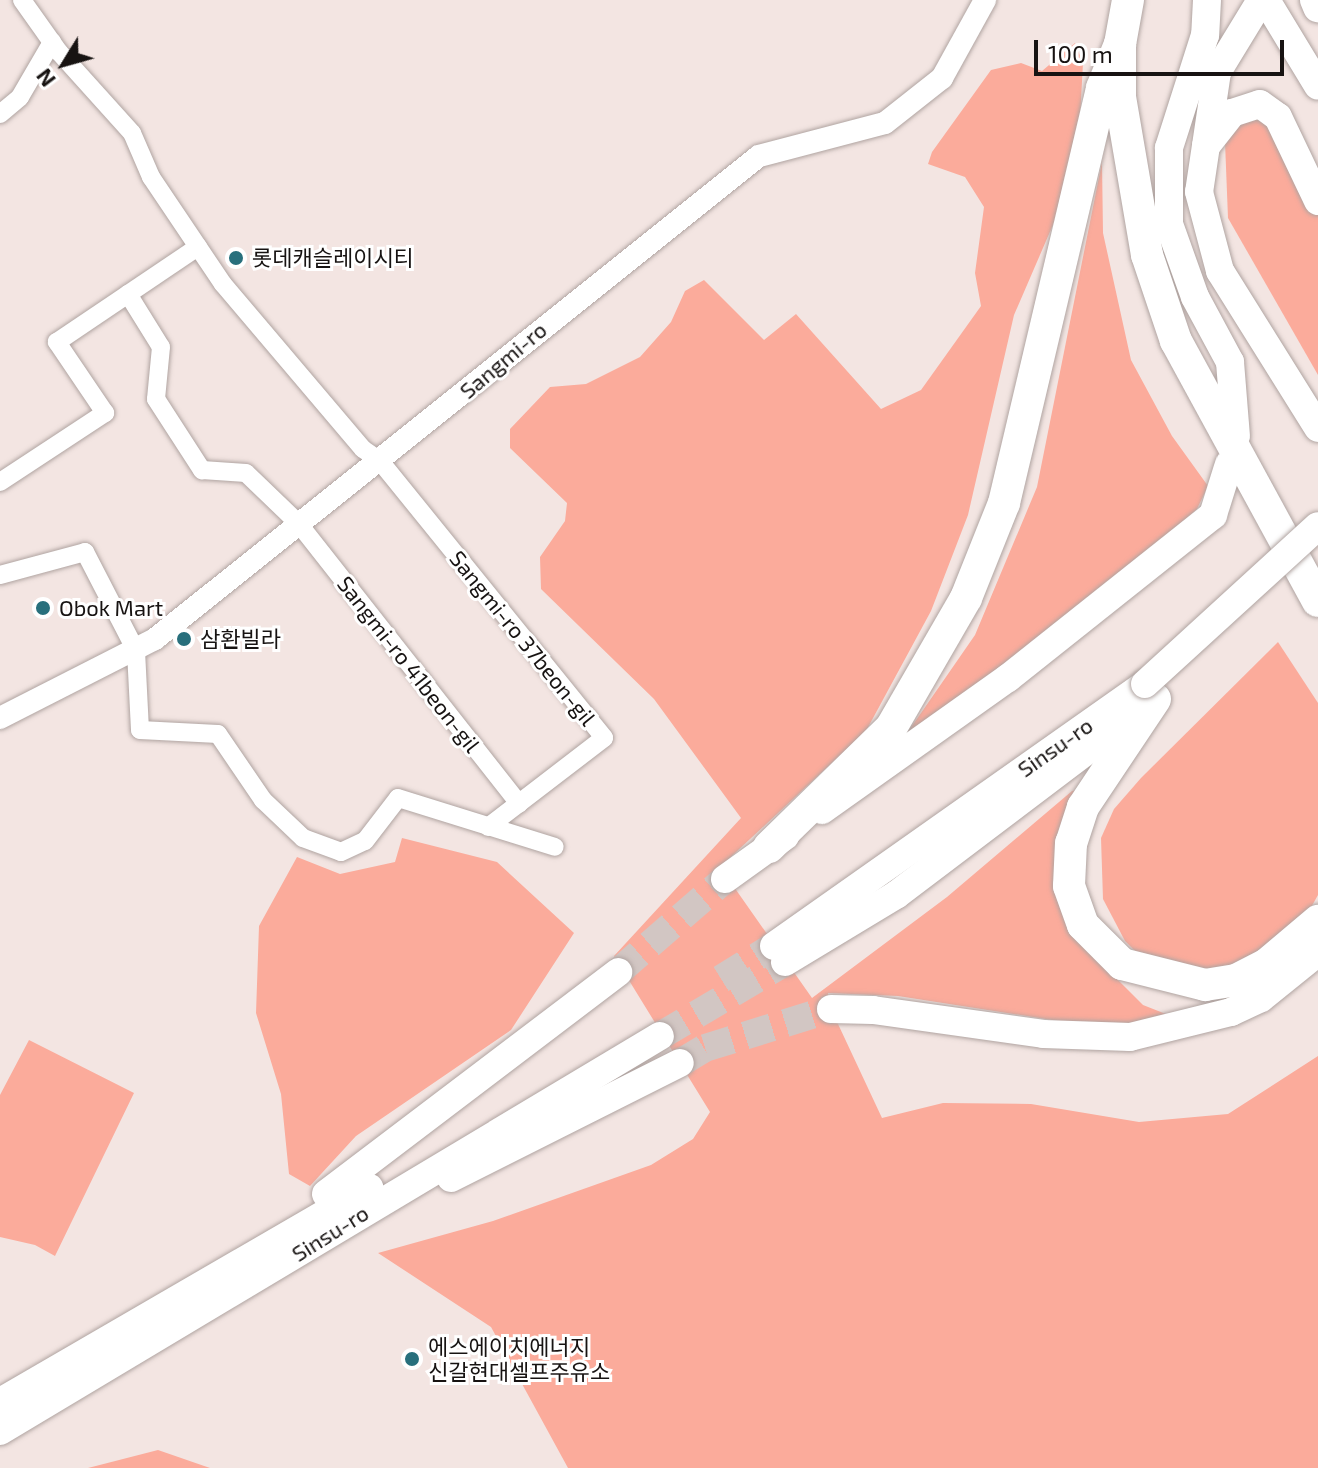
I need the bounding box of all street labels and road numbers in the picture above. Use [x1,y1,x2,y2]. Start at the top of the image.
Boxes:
street label: Sangmi-ro [454,316,552,404]
street label: Sangmi-ro 37beon-gil [444,545,602,731]
street label: Sangmi-ro 41beon-gil [332,571,486,757]
street label: Sinsu-ro [1013,712,1097,782]
street label: Sinsu-ro [287,1199,373,1267]

